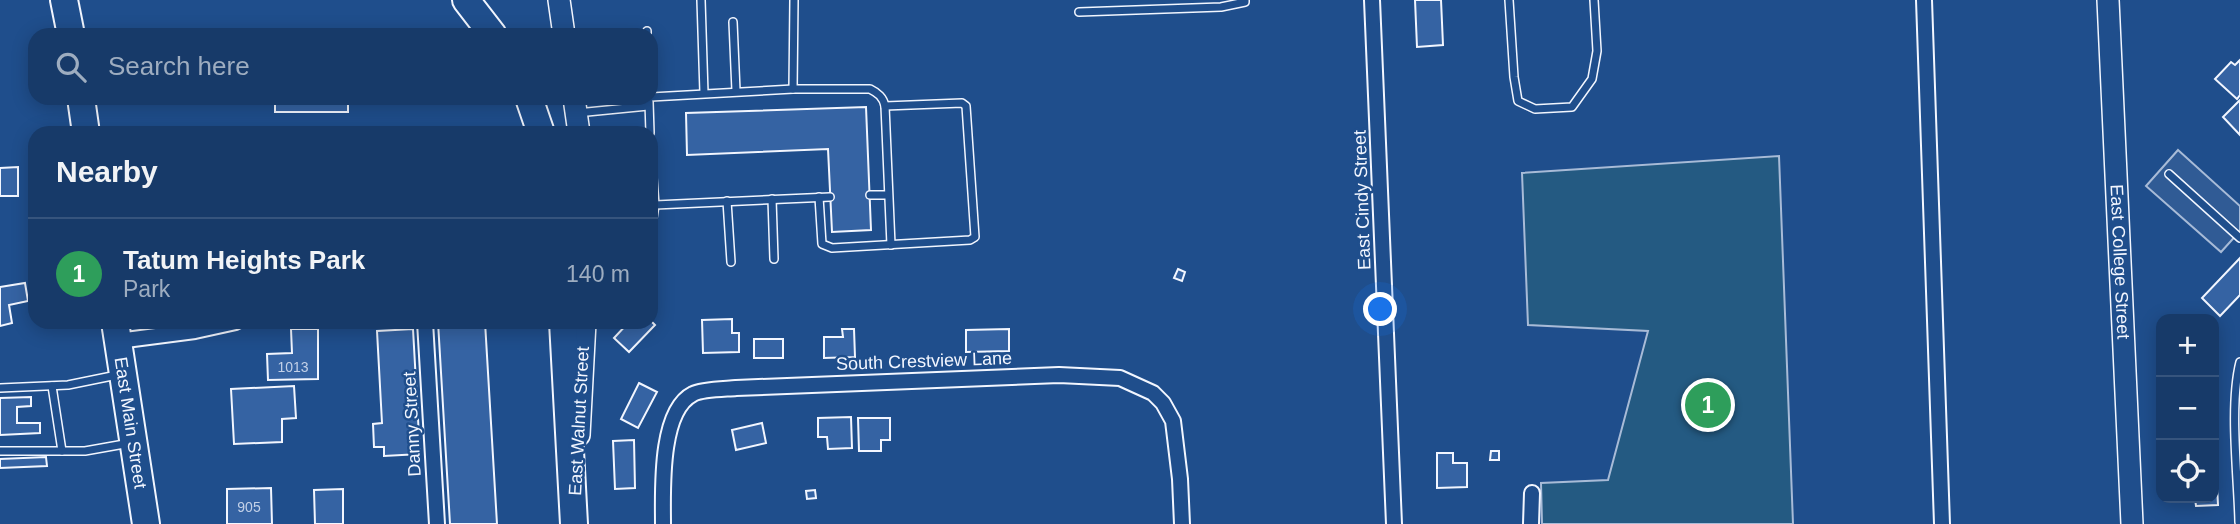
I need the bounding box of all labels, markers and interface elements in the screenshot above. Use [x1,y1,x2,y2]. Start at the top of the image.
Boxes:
search box [28,28,658,105]
icon: search [52,48,90,86]
text: Search here [108,51,250,81]
street label: East Cindy Street [1350,130,1374,270]
text: Nearby [56,155,158,188]
street label: East College Street [2106,184,2134,340]
text: Tatum Heights Park [123,245,365,275]
text: 1 [73,261,85,287]
text: 140 m [566,261,630,287]
text: Park [123,276,170,302]
your location [1363,292,1397,326]
map controls [2156,314,2219,503]
button: + [2156,314,2219,377]
street label: East Walnut Street [565,346,593,496]
street label: South Crestview Lane [836,348,1012,374]
street label: East Main Street [110,355,150,490]
house number: 1013 [277,359,309,375]
street label: Danny Street [399,371,425,477]
button: − [2156,377,2219,440]
pin: 1 [1685,379,1731,431]
button: locate [2156,440,2219,503]
house number: 905 [237,499,261,515]

